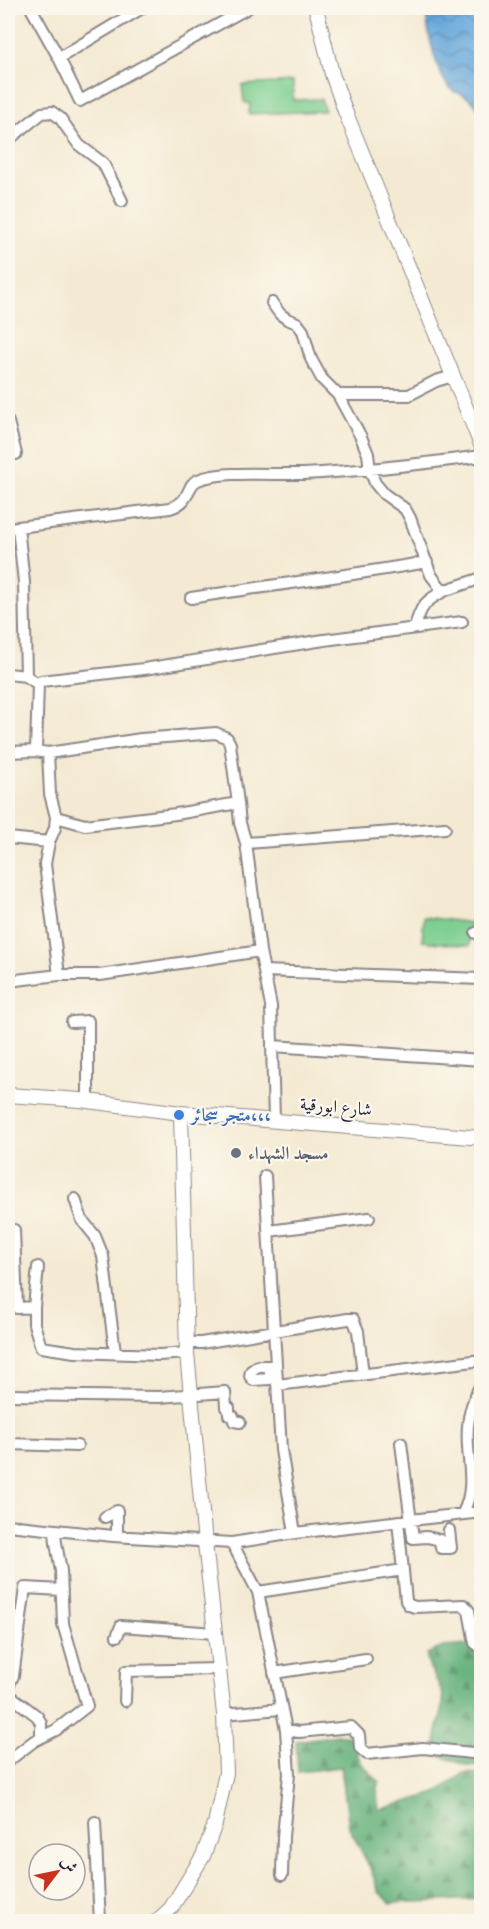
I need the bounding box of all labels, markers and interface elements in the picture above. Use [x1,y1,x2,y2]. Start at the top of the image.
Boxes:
street label: شارع ابورقية [299,1093,373,1125]
place label: متجر سجائر،،، [189,1105,271,1127]
marker: متجر سجائر،،، [172,1108,186,1122]
place label: مسجد الشهداء [248,1143,329,1165]
marker: مسجد الشهداء [229,1146,243,1160]
north arrow [27,1842,87,1902]
text: ش [57,1853,82,1876]

